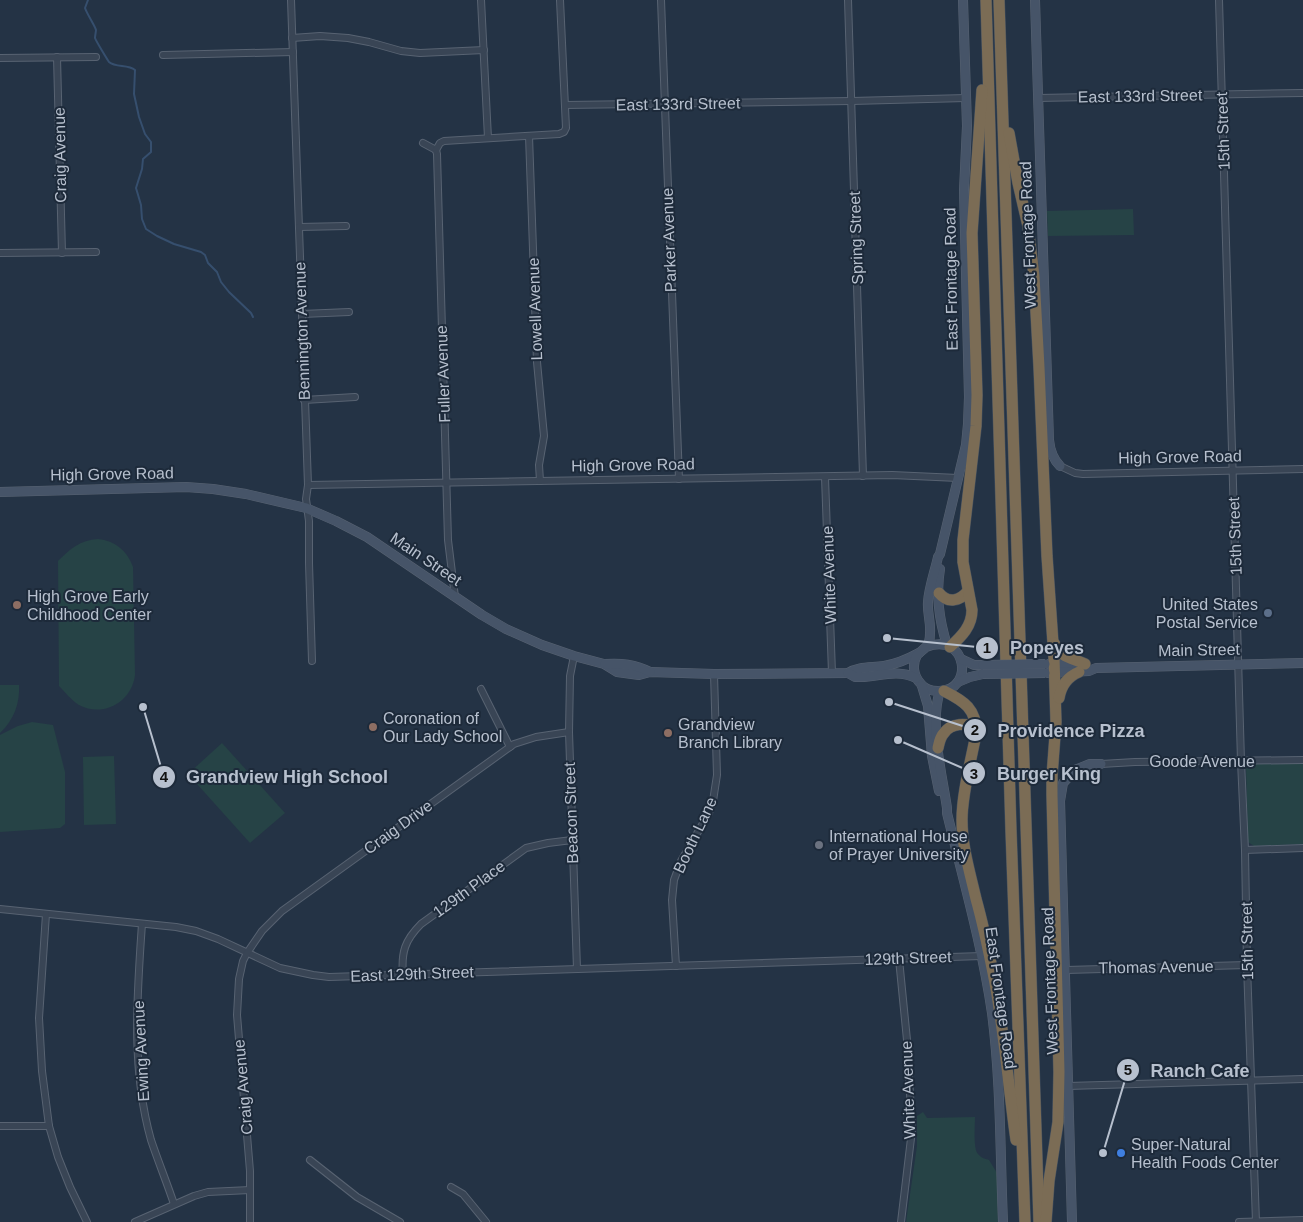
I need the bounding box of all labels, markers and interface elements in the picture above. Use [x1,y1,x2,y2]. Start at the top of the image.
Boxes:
street label: East 133rd Street [1078,86,1203,106]
street label: 15th Street [1213,91,1233,170]
street label: East 133rd Street [616,94,741,114]
street label: Craig Avenue [51,107,69,203]
street label: West Frontage Road [1017,161,1039,309]
street label: Parker Avenue [659,187,679,293]
street label: Spring Street [846,190,866,285]
street label: East Frontage Road [941,207,961,351]
street label: Lowell Avenue [525,257,545,361]
street label: Bennington Avenue [291,261,313,401]
street label: Fuller Avenue [433,325,453,423]
street label: High Grove Road [1118,447,1242,467]
street label: High Grove Road [571,455,695,475]
street label: High Grove Road [50,464,174,484]
street label: 15th Street [1225,496,1245,575]
street label: White Avenue [819,525,839,624]
street label: Main Street [387,529,465,589]
place label: High Grove Early Childhood Center [27,588,152,623]
place label: United States Postal Service [1156,596,1258,631]
marker: High Grove Early Childhood Center [11,599,23,611]
marker: United States Postal Service [1262,607,1274,619]
callout: Popeyes [975,632,1094,665]
text: Popeyes [1010,638,1084,658]
text: 1 [983,639,991,656]
street label: Main Street [1158,641,1241,659]
place label: Coronation of Our Lady School [383,710,502,745]
callout: Providence Pizza [963,714,1155,747]
place label: Grandview Branch Library [678,716,782,751]
marker: Coronation of Our Lady School [367,721,379,733]
text: 2 [971,721,979,738]
text: Providence Pizza [997,721,1146,741]
marker: Grandview Branch Library [662,727,674,739]
street label: Goode Avenue [1149,753,1255,770]
callout: Burger King [962,757,1111,790]
callout: Grandview High School [151,760,398,793]
street label: Beacon Street [561,761,581,864]
text: Burger King [997,764,1101,784]
text: 3 [970,765,978,782]
text: Grandview High School [186,767,388,787]
text: 4 [160,768,169,785]
street label: Booth Lane [670,794,720,876]
street label: Craig Drive [361,797,435,857]
place label: International House of Prayer University [829,828,969,863]
marker: International House of Prayer University [813,839,825,851]
street label: 129th Place [430,857,508,921]
street label: 15th Street [1238,901,1256,980]
street label: West Frontage Road [1039,907,1061,1055]
street label: East Frontage Road [983,926,1019,1070]
street label: 129th Street [864,948,952,968]
street label: Thomas Avenue [1098,957,1214,977]
street label: East 129th Street [350,963,475,985]
street label: Ewing Avenue [130,1000,152,1102]
street label: Craig Avenue [230,1038,256,1135]
street label: White Avenue [898,1040,918,1139]
callout: Ranch Cafe [1115,1054,1259,1087]
text: 5 [1124,1061,1132,1078]
text: Ranch Cafe [1150,1061,1250,1081]
place label: Super-Natural Health Foods Center [1131,1136,1279,1171]
marker: Super-Natural Health Foods Center [1115,1147,1127,1159]

